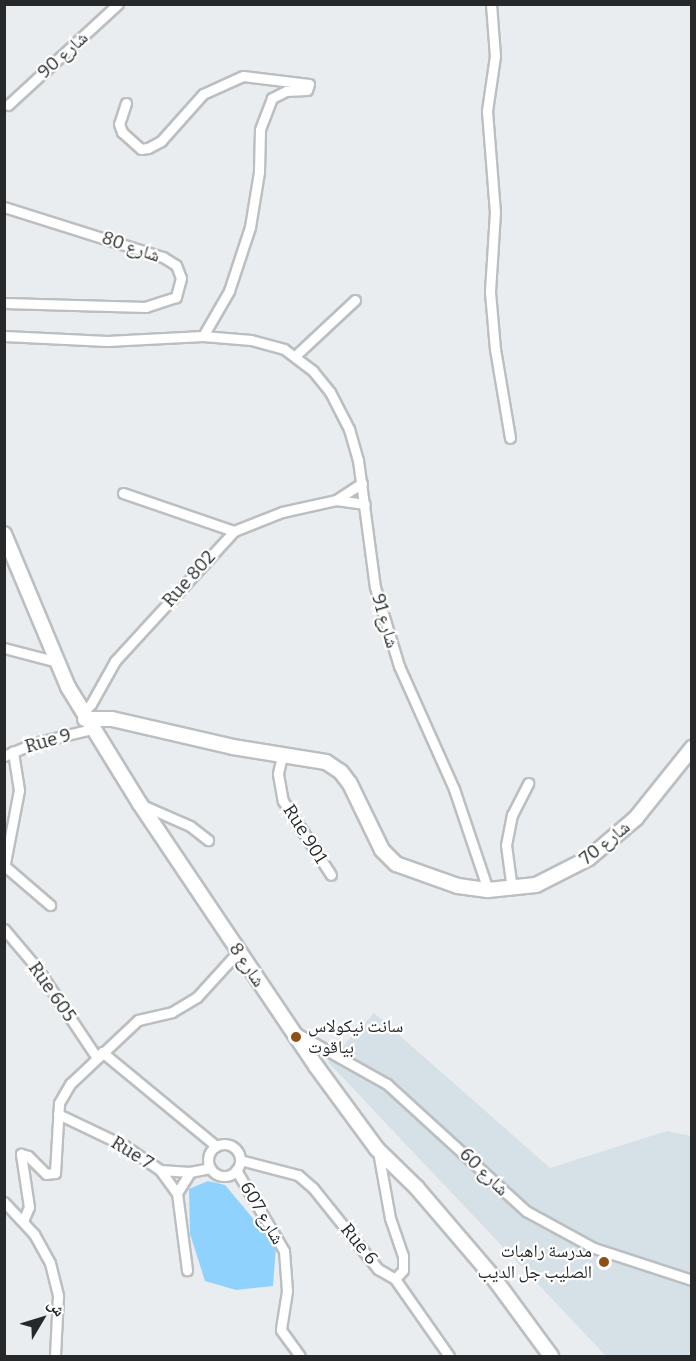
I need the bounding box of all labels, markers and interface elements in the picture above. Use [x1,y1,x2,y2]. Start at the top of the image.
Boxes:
street label: شارع 90 [34,27,92,83]
street label: شارع 80 [99,227,163,267]
street label: Rue 802 [158,546,220,612]
street label: شارع 91 [367,591,403,651]
street label: Rue 9 [23,724,73,758]
street label: Rue 901 [278,801,332,867]
street label: شارع 70 [576,816,634,870]
street label: شارع 8 [224,939,270,991]
street label: Rue 605 [24,958,80,1026]
place label: سانت نيكولاس بياقوت [308,1016,403,1058]
marker: سانت نيكولاس بياقوت [289,1030,303,1044]
street label: Rue 7 [107,1132,157,1174]
street label: شارع 60 [455,1143,513,1201]
street label: شارع 607 [235,1178,289,1248]
street label: Rue 6 [336,1219,382,1269]
place label: مدرسة راهبات الصليب جل الديب [478,1241,592,1284]
marker: مدرسة راهبات الصليب جل الديب [597,1255,611,1269]
north arrow [12,1289,72,1349]
text: ش [44,1295,69,1320]

